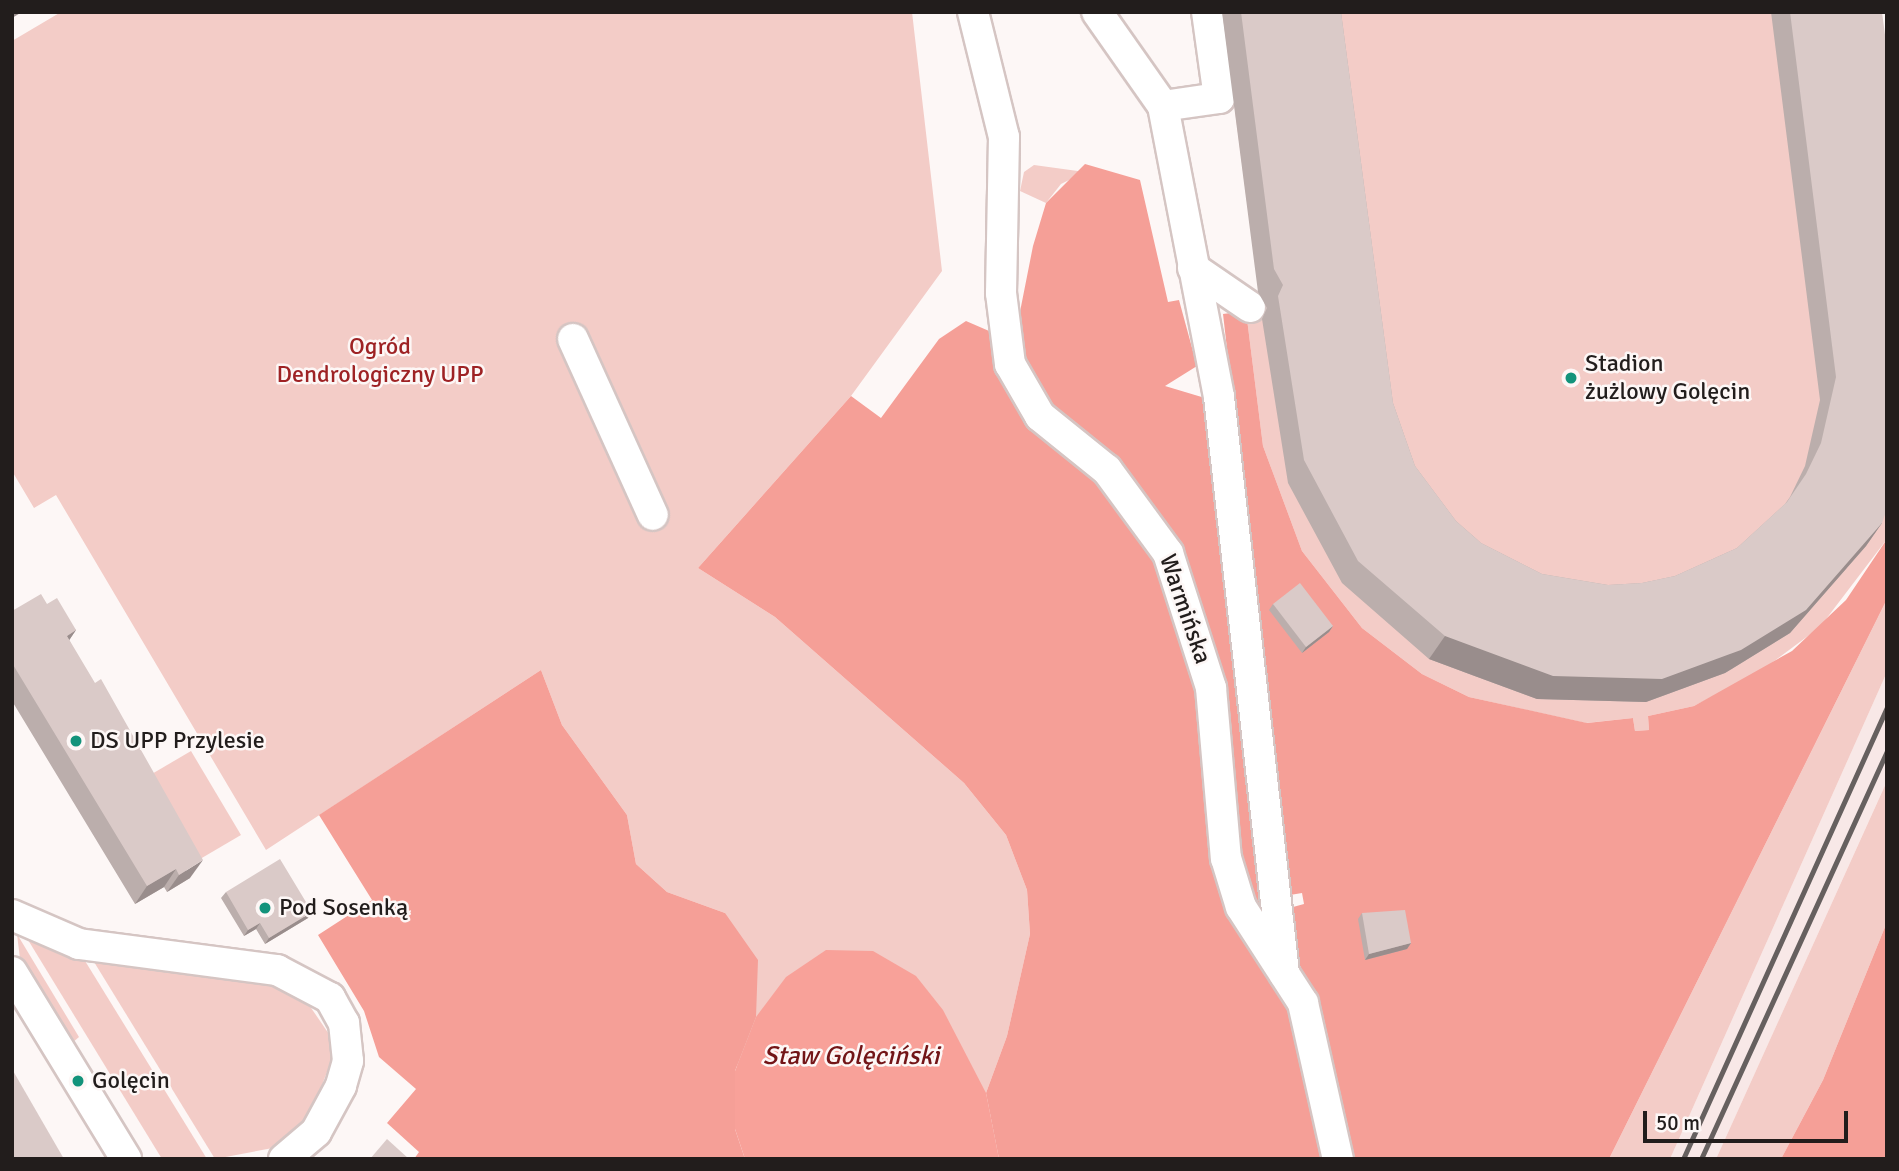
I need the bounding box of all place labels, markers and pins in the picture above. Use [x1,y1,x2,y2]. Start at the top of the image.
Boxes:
place label: Stadion żużlowy Golęcin [1585,350,1750,406]
marker: Stadion żużlowy Golęcin [1563,370,1579,386]
place label: DS UPP Przylesie [90,727,265,755]
marker: DS UPP Przylesie [68,733,84,749]
place label: Pod Sosenką [279,894,408,922]
marker: Pod Sosenką [257,900,273,916]
place label: Golęcin [92,1067,170,1095]
marker: Golęcin [70,1073,86,1089]

